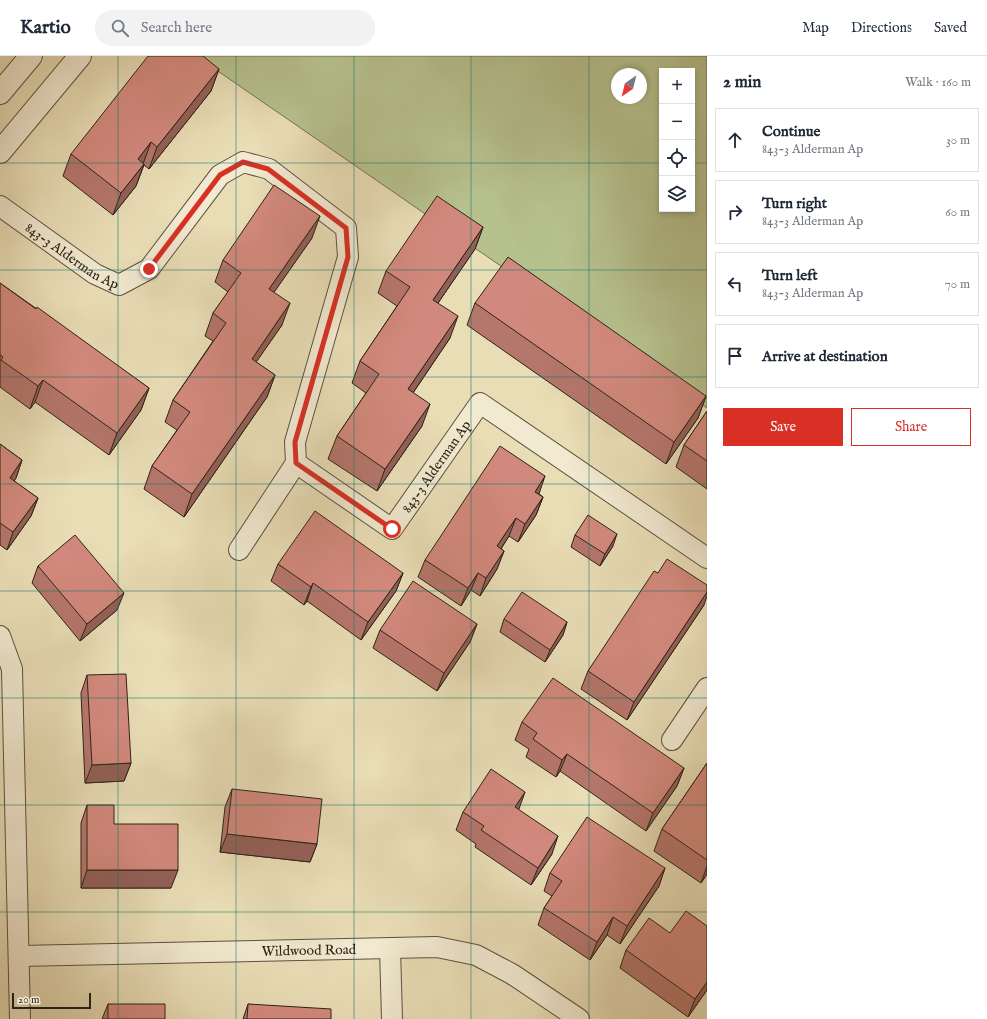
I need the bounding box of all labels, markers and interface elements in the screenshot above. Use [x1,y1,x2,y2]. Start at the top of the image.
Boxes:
search box [95,10,375,46]
text: Kartio [20,16,71,40]
icon: search [109,17,131,39]
text: Search here [141,18,212,37]
text: Map [802,19,829,37]
text: Directions [851,19,912,37]
text: Saved [934,19,967,37]
north arrow [611,68,647,104]
map controls [659,68,695,212]
button: + [659,68,695,104]
text: 2 min [723,72,761,93]
text: Walk · 160 m [905,74,971,91]
button: − [659,104,695,140]
text: Continue [762,122,820,141]
icon: ahead [724,129,746,151]
text: 30 m [946,132,970,149]
button: locate [659,140,695,176]
text: 843-3 Alderman Ap [762,141,863,158]
button: layers [659,176,695,212]
text: Turn right [762,194,827,213]
icon: right [724,201,746,223]
text: 60 m [945,204,970,221]
text: 843-3 Alderman Ap [762,213,863,230]
street label: 843-3 Alderman Ap [21,219,122,294]
route end [140,260,158,278]
text: Turn left [762,266,818,285]
icon: left [724,273,746,295]
text: 70 m [945,276,970,293]
text: 843-3 Alderman Ap [762,285,863,302]
icon: arrive [724,345,746,367]
text: Arrive at destination [762,347,888,366]
button: Save [723,408,843,446]
button: Share [851,408,971,446]
street label: 843-3 Alderman Ap [398,417,476,517]
route start [383,520,401,538]
street label: Wildwood Road [261,941,357,961]
scale bar [12,991,91,1010]
text: 20 m [18,993,39,1007]

